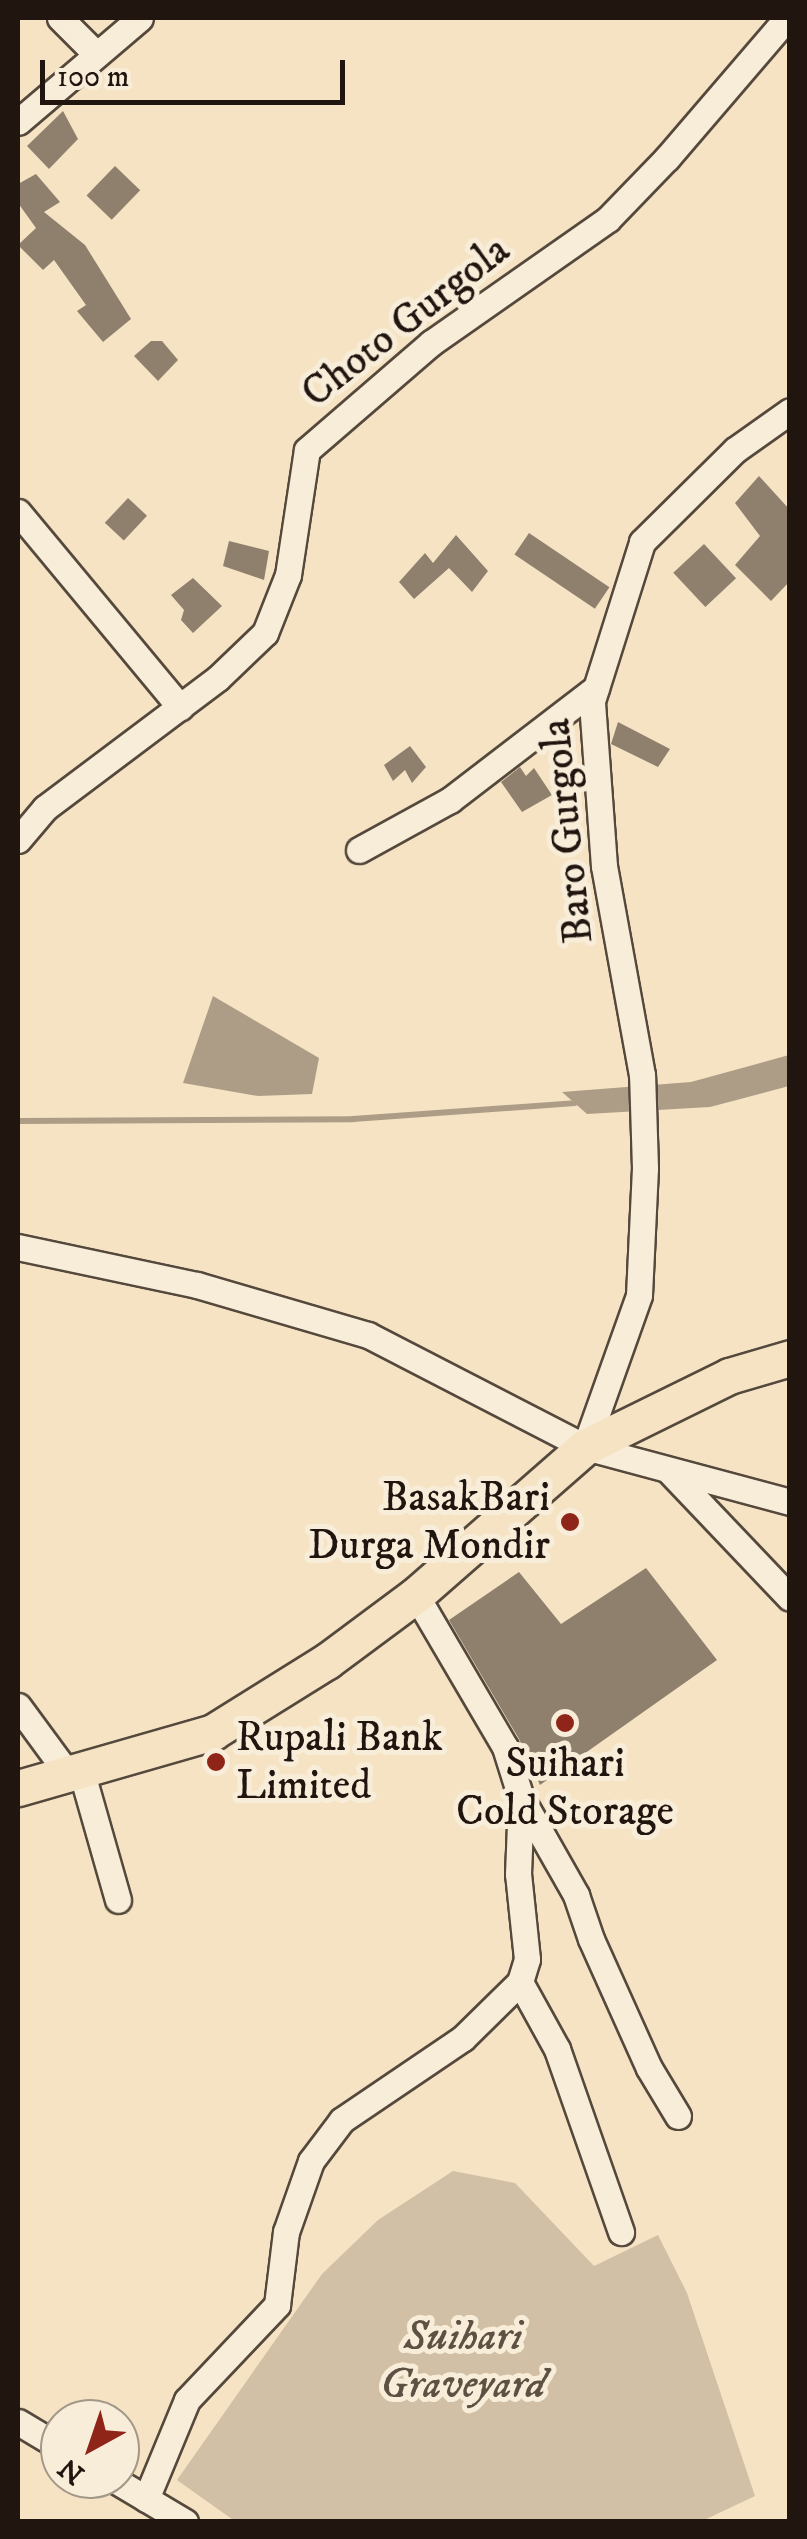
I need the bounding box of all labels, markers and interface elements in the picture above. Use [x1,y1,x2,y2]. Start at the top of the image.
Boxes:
scale bar [45,40,350,102]
text: 100 m [57,59,129,96]
street label: Choto Gurgola [292,225,520,419]
street label: Baro Gurgola [531,716,605,946]
place label: BasakBari Durga Mondir [308,1473,550,1572]
marker: BasakBari Durga Mondir [559,1511,581,1533]
marker: Suihari Cold Storage [554,1712,576,1734]
place label: Rupali Bank Limited [236,1713,443,1812]
place label: Suihari Cold Storage [456,1739,674,1838]
marker: Rupali Bank Limited [205,1751,227,1773]
park label: Suihari Graveyard [380,2312,546,2410]
north arrow [40,2399,140,2499]
text: N [52,2450,92,2492]

